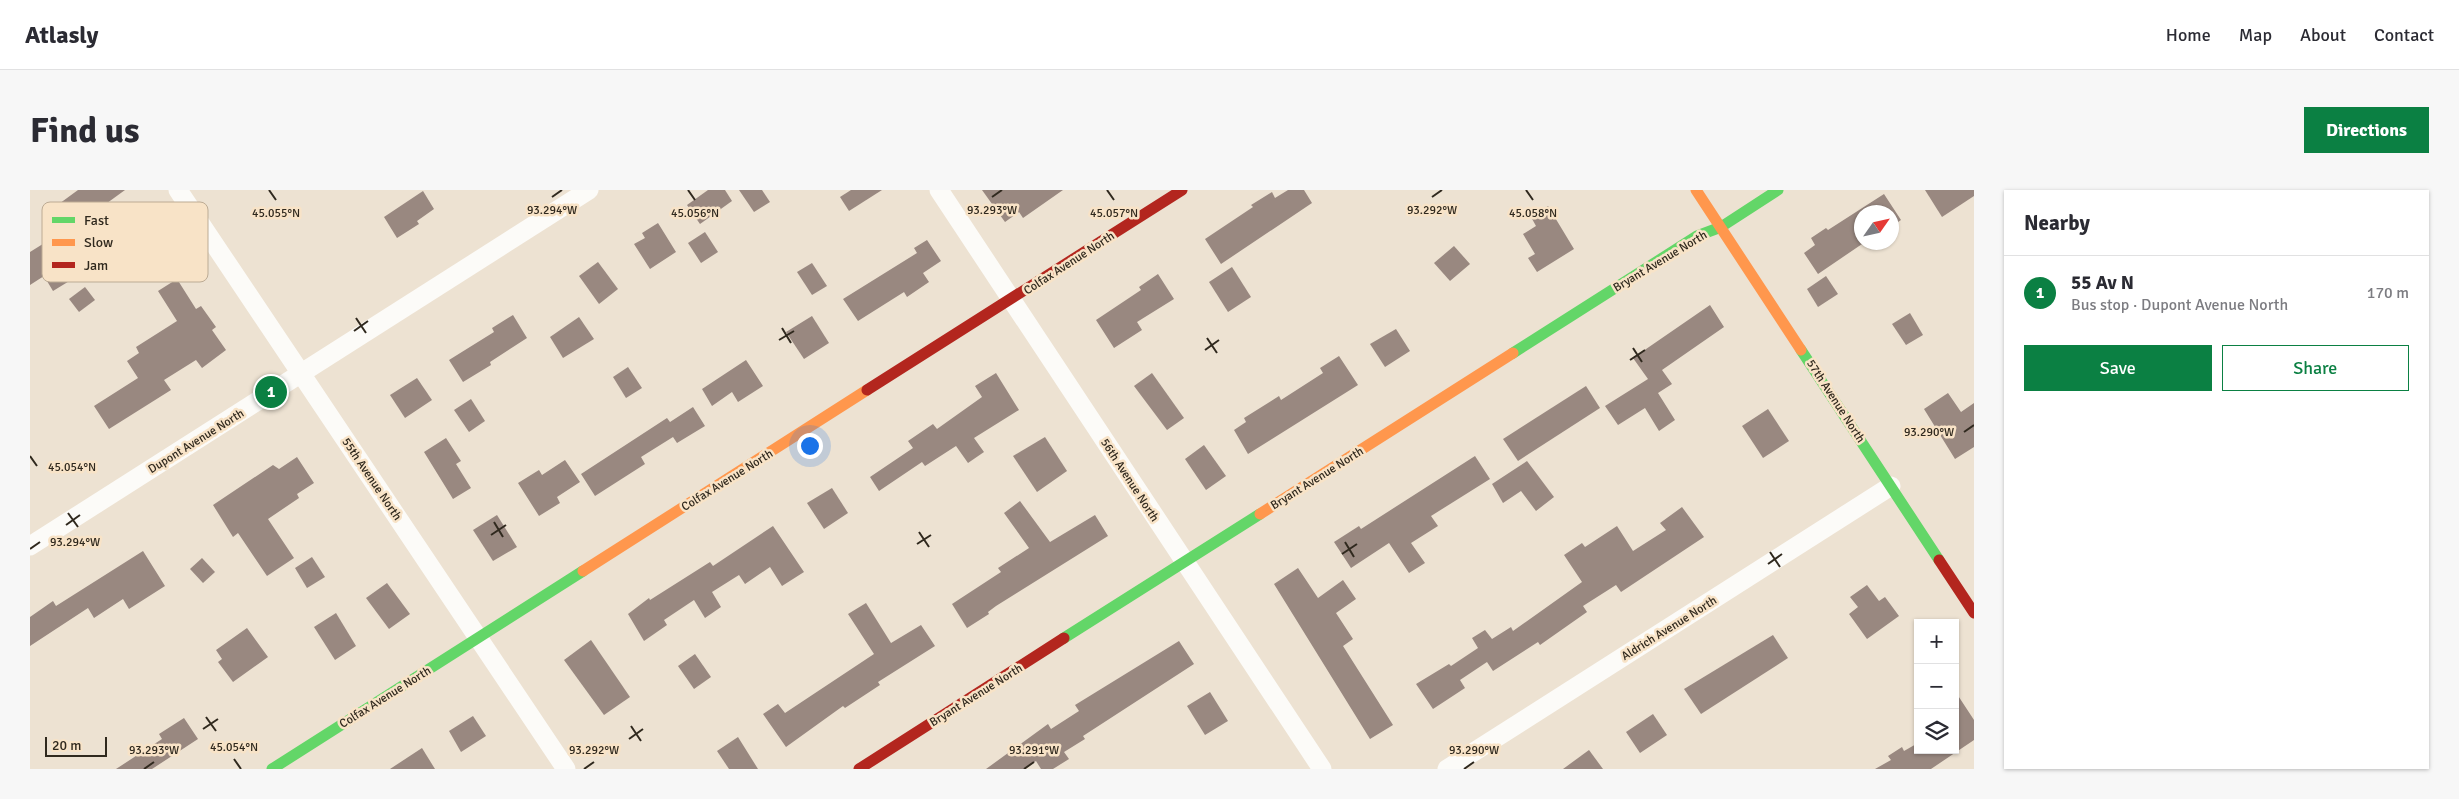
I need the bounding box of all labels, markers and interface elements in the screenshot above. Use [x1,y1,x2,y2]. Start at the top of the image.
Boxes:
text: Atlasly [25,20,98,50]
text: Home [2166,24,2211,46]
text: Map [2239,24,2272,46]
text: About [2300,24,2346,46]
text: Contact [2374,24,2434,46]
button: Directions [2304,107,2429,153]
text: Find us [30,109,140,152]
legend [42,202,208,282]
text: 93.294°W [527,203,577,218]
text: 93.293°W [967,203,1017,218]
text: 93.292°W [1407,203,1457,218]
north arrow [1854,205,1899,250]
text: 45.055°N [252,206,300,221]
text: 45.056°N [671,206,719,221]
text: 45.057°N [1090,206,1138,221]
text: 45.058°N [1509,206,1557,221]
text: Nearby [2024,210,2090,236]
text: Fast [84,212,109,229]
street label: Bryant Avenue North [1611,228,1710,295]
street label: Colfax Avenue North [1021,229,1117,298]
text: Slow [84,234,113,251]
text: Jam [84,257,108,274]
text: 55 Av N [2071,271,2134,295]
text: 1 [2036,283,2044,303]
text: 170 m [2367,283,2409,303]
text: Bus stop · Dupont Avenue North [2071,295,2288,315]
button: Save [2024,345,2212,391]
button: Share [2222,345,2409,391]
street label: 57th Avenue North [1803,357,1868,446]
pin: 1 [255,373,287,411]
street label: Dupont Avenue North [146,406,247,477]
text: 93.290°W [1904,425,1954,440]
your location [797,433,823,459]
street label: 55th Avenue North [338,435,405,523]
street label: 56th Avenue North [1097,436,1162,525]
street label: Bryant Avenue North [1268,444,1366,513]
street label: Colfax Avenue North [679,446,776,515]
text: 45.054°N [48,460,96,475]
text: 93.294°W [50,535,100,550]
street label: Aldrich Avenue North [1619,593,1720,664]
map controls [1914,619,1959,754]
button: + [1914,619,1959,664]
street label: Bryant Avenue North [927,661,1025,730]
street label: Colfax Avenue North [337,663,434,732]
button: − [1914,664,1959,709]
button: layers [1914,709,1959,754]
scale bar [45,734,108,757]
text: 20 m [52,737,81,754]
text: 45.054°N [210,740,258,755]
text: 93.293°W [129,743,179,758]
text: 93.292°W [569,743,619,758]
text: 93.291°W [1009,743,1059,758]
text: 93.290°W [1449,743,1499,758]

